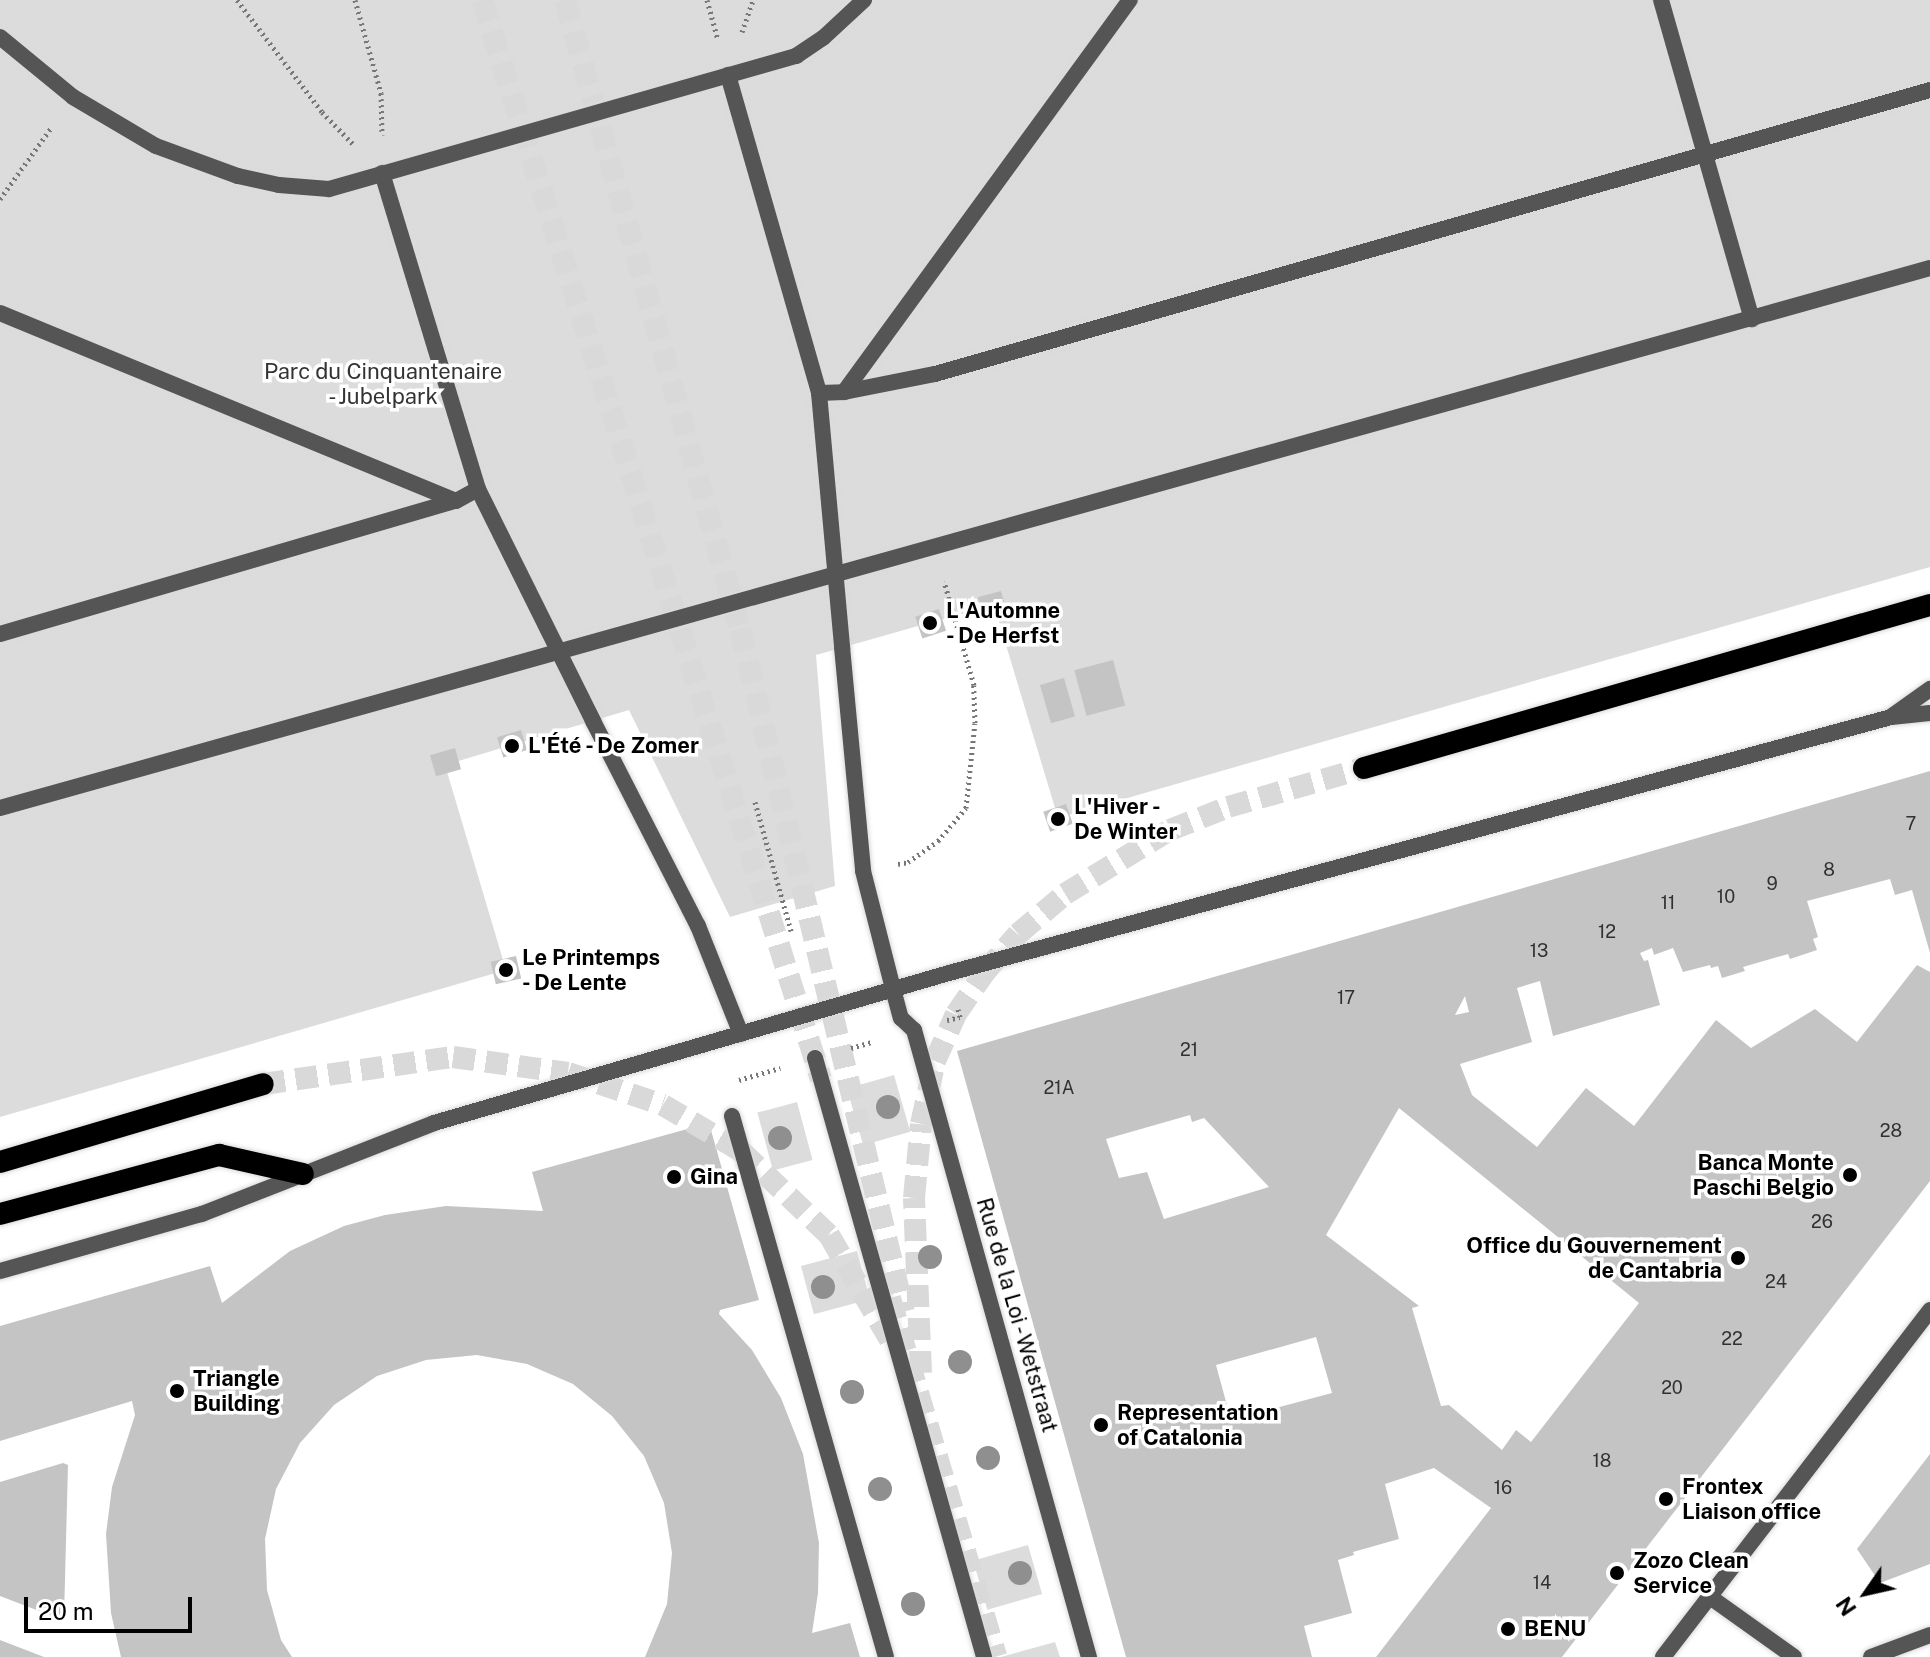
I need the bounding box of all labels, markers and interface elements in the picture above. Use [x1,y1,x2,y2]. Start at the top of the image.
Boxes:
park label: Parc du Cinquantenaire - Jubelpark [264,358,502,410]
place label: L'Automne - De Herfst [946,597,1061,648]
marker: L'Automne - De Herfst [921,614,939,632]
place label: L'Été - De Zomer [528,733,702,759]
marker: L'Été - De Zomer [503,737,521,755]
place label: L'Hiver - De Winter [1074,793,1178,844]
marker: L'Hiver - De Winter [1049,810,1067,828]
house number: 7 [1906,813,1916,835]
house number: 8 [1823,859,1835,881]
house number: 9 [1766,873,1778,895]
house number: 10 [1717,886,1735,908]
house number: 11 [1661,892,1675,914]
house number: 12 [1598,921,1616,943]
house number: 13 [1530,940,1548,962]
place label: Le Printemps - De Lente [522,944,660,996]
marker: Le Printemps - De Lente [497,961,515,979]
house number: 17 [1337,987,1355,1009]
house number: 21 [1180,1039,1198,1061]
house number: 21A [1044,1077,1074,1099]
house number: 28 [1880,1120,1902,1142]
place label: Banca Monte Paschi Belgio [1692,1149,1834,1200]
place label: Gina [690,1164,738,1190]
marker: Banca Monte Paschi Belgio [1841,1166,1859,1184]
marker: Gina [665,1168,683,1186]
street label: Rue de la Loi - Wetstraat [970,1191,1064,1439]
house number: 26 [1811,1211,1833,1233]
place label: Office du Gouvernement de Cantabria [1466,1232,1722,1284]
marker: Office du Gouvernement de Cantabria [1729,1249,1747,1267]
house number: 24 [1765,1271,1787,1293]
house number: 22 [1721,1328,1743,1350]
place label: Triangle Building [193,1365,280,1416]
house number: 20 [1661,1377,1683,1399]
marker: Triangle Building [168,1382,186,1400]
place label: Representation of Catalonia [1117,1399,1278,1450]
marker: Representation of Catalonia [1092,1416,1110,1434]
house number: 18 [1593,1450,1611,1472]
place label: Frontex Liaison office [1682,1473,1821,1524]
house number: 16 [1494,1477,1512,1499]
marker: Frontex Liaison office [1657,1490,1675,1508]
place label: Zozo Clean Service [1633,1547,1749,1598]
north arrow [1826,1553,1906,1633]
marker: Zozo Clean Service [1608,1564,1626,1582]
house number: 14 [1533,1572,1551,1594]
scale bar [28,1581,196,1631]
text: N [1831,1592,1862,1621]
text: 20 m [38,1597,94,1625]
place label: BENU [1524,1616,1586,1642]
marker: BENU [1499,1620,1517,1638]

